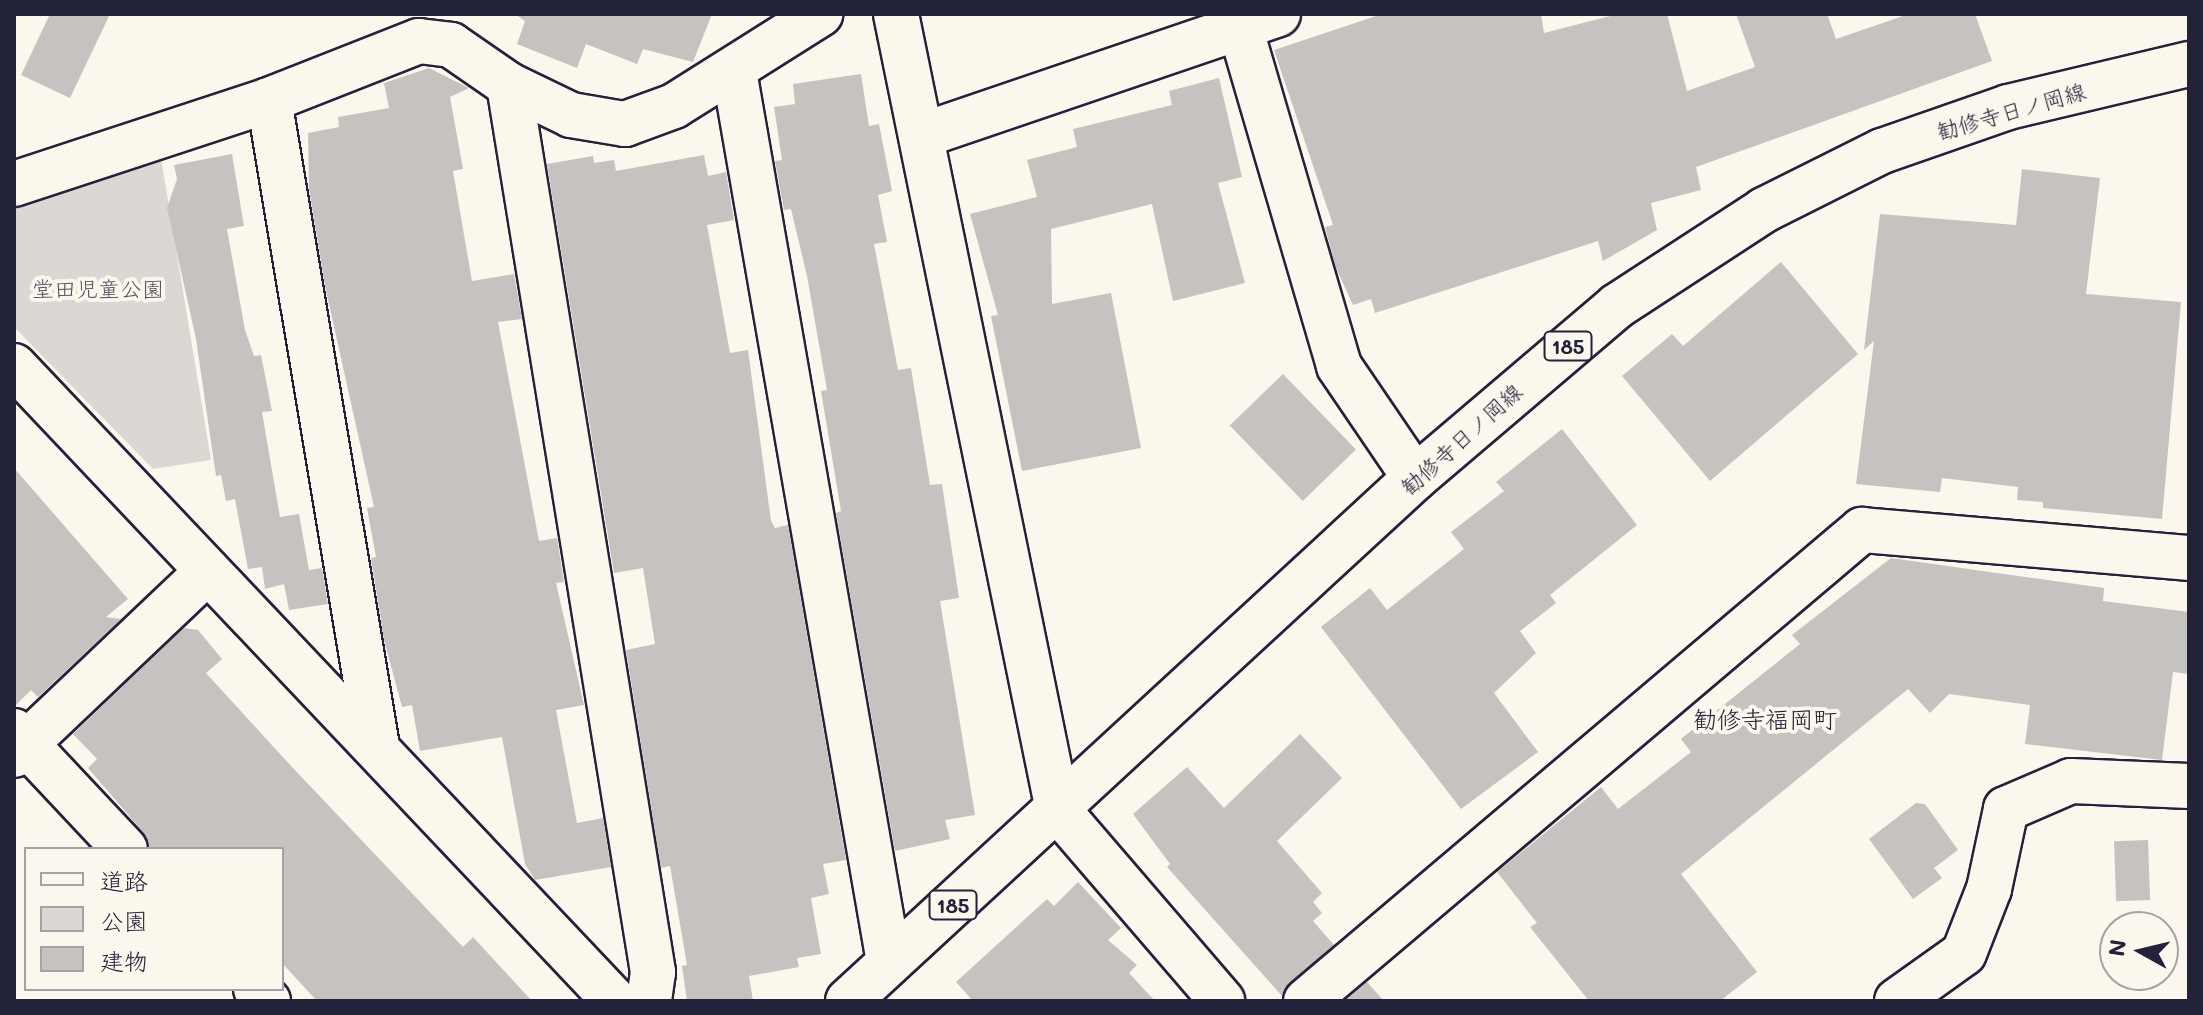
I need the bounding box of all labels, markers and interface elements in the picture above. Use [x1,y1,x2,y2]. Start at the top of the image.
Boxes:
street label: 勧修寺日ノ岡線 [1933,77,2089,145]
park label: 堂田児童公園 [32,276,164,302]
road number: 185 [1542,330,1594,362]
street label: 勧修寺日ノ岡線 [1395,378,1527,500]
district label: 勧修寺福岡町 [1693,705,1837,733]
legend [24,847,284,991]
text: 道路 [100,865,148,896]
road number: 185 [927,889,979,921]
text: 公園 [100,905,148,936]
north arrow [2099,911,2179,991]
text: N [2101,938,2132,958]
text: 建物 [100,945,148,976]

